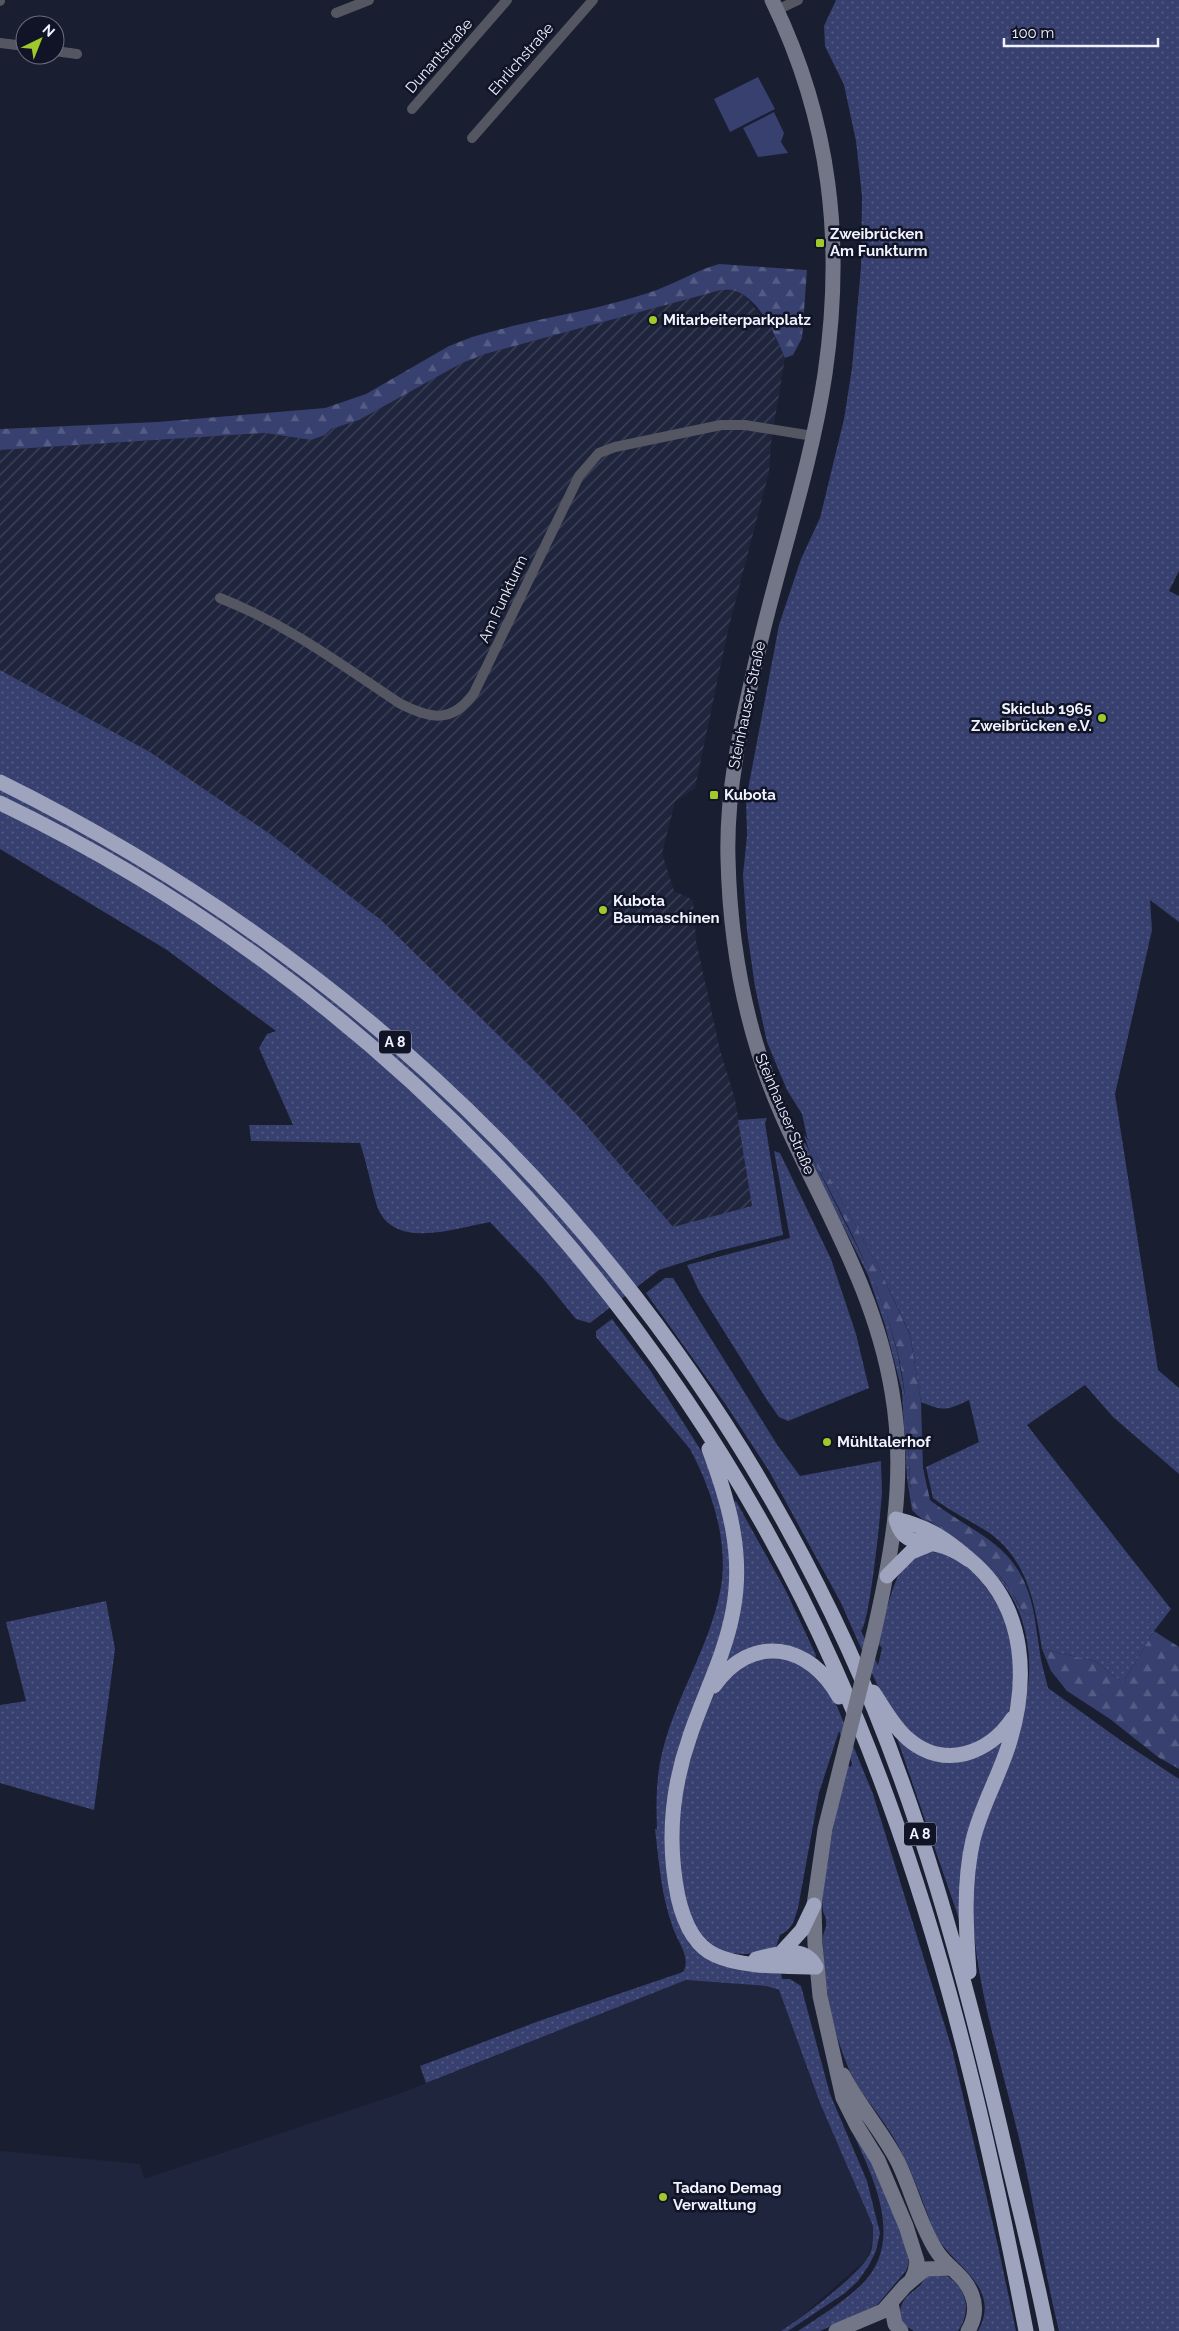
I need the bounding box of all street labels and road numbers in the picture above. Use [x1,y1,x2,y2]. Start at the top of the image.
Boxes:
street label: Dunantstraße [402,15,476,97]
street label: Ehrlichstraße [485,19,558,99]
street label: Am Funkturm [475,552,531,646]
street label: Steinhauser Straße [725,639,769,770]
road number: A 8 [379,1030,411,1054]
street label: Steinhauser Straße [751,1051,819,1177]
road number: A 8 [904,1822,936,1846]

